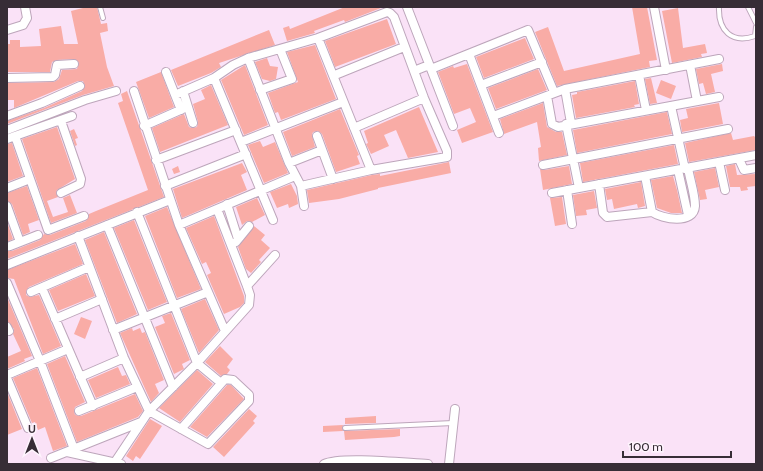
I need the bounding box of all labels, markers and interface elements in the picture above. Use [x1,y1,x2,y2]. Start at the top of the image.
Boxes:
north arrow [12,419,52,459]
text: U [28,422,36,436]
scale bar [623,433,731,459]
text: 100 m [629,439,663,454]

